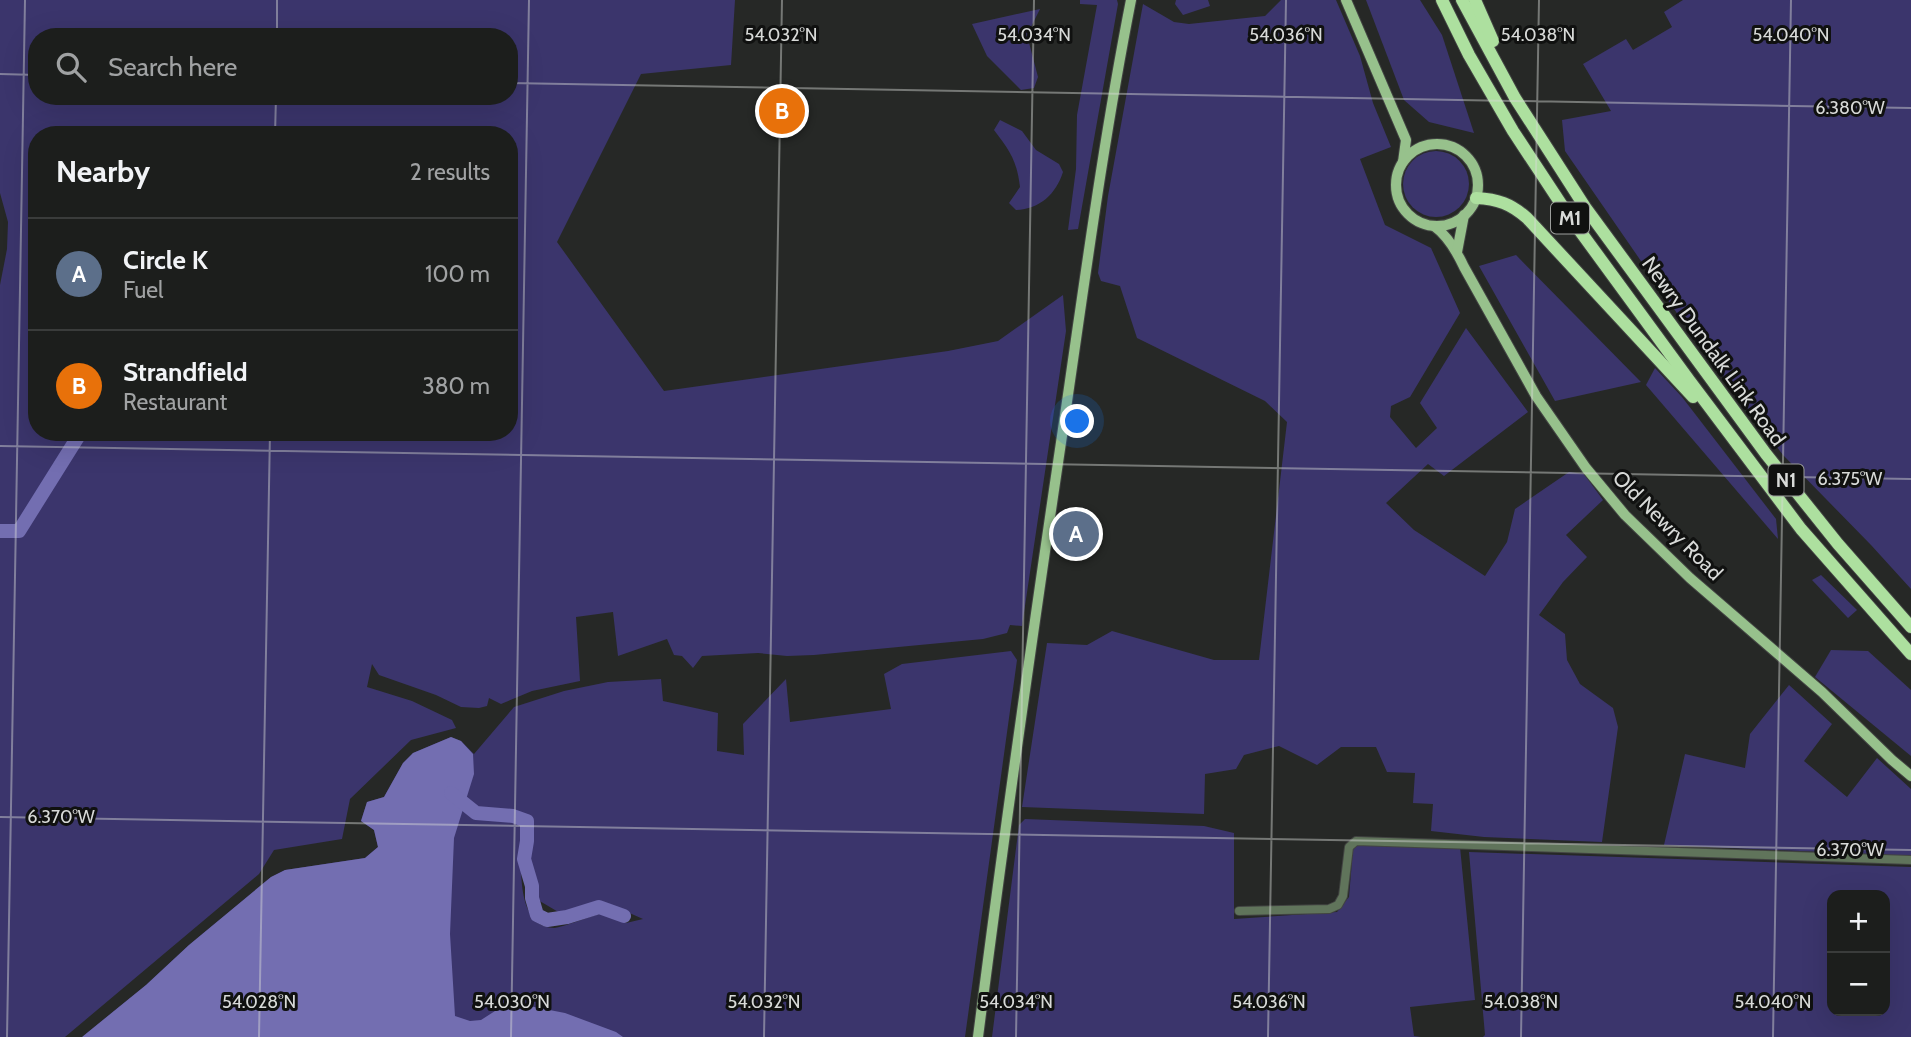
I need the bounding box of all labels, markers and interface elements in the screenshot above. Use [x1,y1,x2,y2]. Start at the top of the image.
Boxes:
text: 54.032°N [745,24,817,46]
text: 54.034°N [997,24,1071,46]
text: 54.036°N [1249,24,1323,46]
text: 54.038°N [1501,24,1575,46]
text: 54.040°N [1753,24,1829,46]
search box [28,28,518,105]
icon: search [52,48,90,86]
text: Search here [108,51,237,83]
pin: B [759,85,805,137]
text: 6.380°W [1815,97,1885,119]
text: Nearby [56,153,150,190]
text: 2 results [410,158,490,186]
road number: M1 [1551,202,1589,233]
text: Circle K [123,244,208,276]
street label: Newry Dundalk Link Road [1637,252,1791,450]
text: A [72,260,86,288]
text: 100 m [425,260,490,288]
text: Fuel [123,276,163,304]
text: Strandfield [123,356,248,388]
text: B [72,372,86,400]
text: 380 m [422,372,490,400]
text: Restaurant [123,388,227,416]
your location [1060,404,1094,438]
road number: N1 [1768,464,1803,495]
street label: Old Newry Road [1608,465,1728,585]
text: 6.375°W [1818,468,1882,490]
pin: A [1053,508,1099,560]
text: 6.370°W [27,806,95,828]
text: 6.370°W [1816,839,1884,861]
map controls [1827,890,1890,1016]
button: + [1827,890,1890,953]
button: − [1827,953,1890,1016]
text: 54.028°N [222,991,296,1013]
text: 54.030°N [474,991,550,1013]
text: 54.032°N [728,991,800,1013]
text: 54.034°N [979,991,1053,1013]
text: 54.036°N [1232,991,1306,1013]
text: 54.038°N [1484,991,1558,1013]
text: 54.040°N [1735,991,1811,1013]

